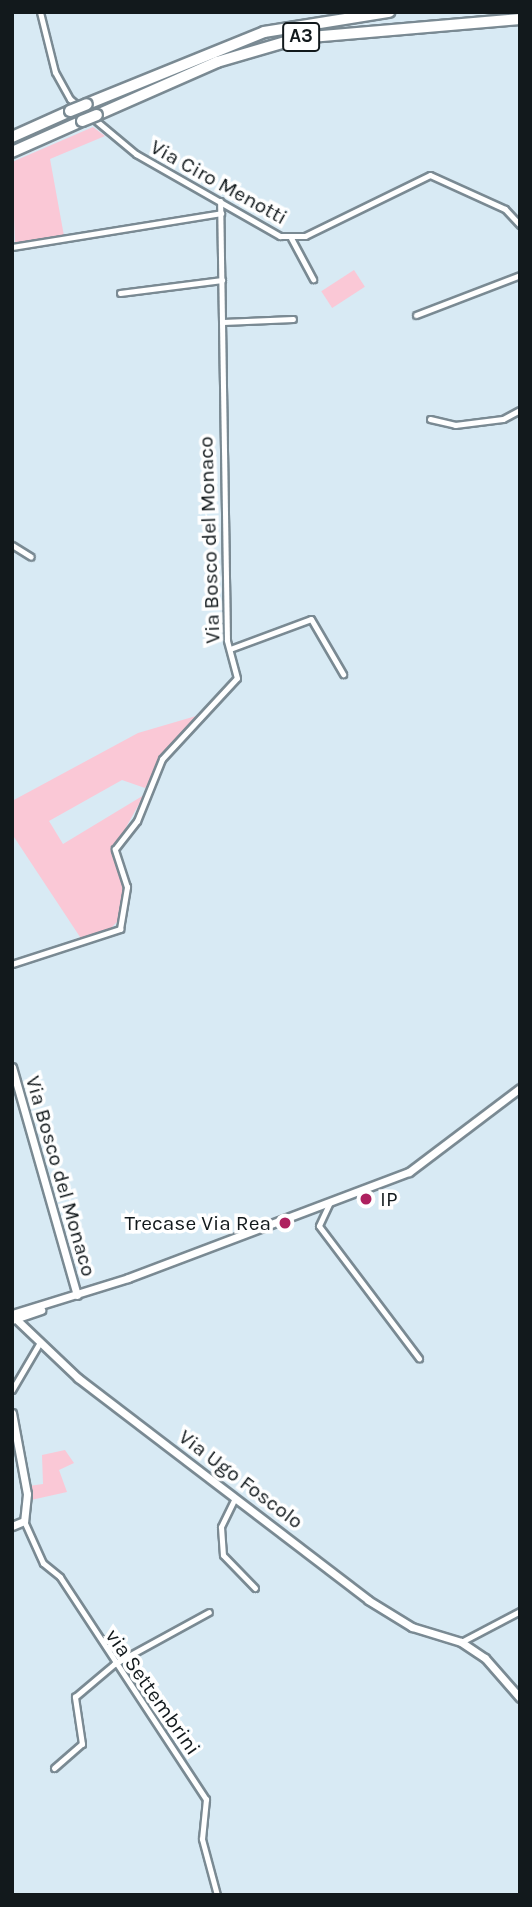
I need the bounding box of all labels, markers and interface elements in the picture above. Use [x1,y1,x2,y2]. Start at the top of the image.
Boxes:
road number: A3 [282,22,320,52]
street label: Via Ciro Menotti [146,134,292,230]
street label: Via Bosco del Monaco [193,436,225,644]
street label: Via Bosco del Monaco [20,1073,102,1279]
place label: IP [380,1186,398,1212]
marker: IP [358,1191,374,1207]
place label: Trecase Via Rea [125,1210,271,1236]
marker: Trecase Via Rea [277,1215,293,1231]
street label: Via Ugo Foscolo [174,1424,308,1534]
street label: via Settembrini [100,1624,206,1760]

